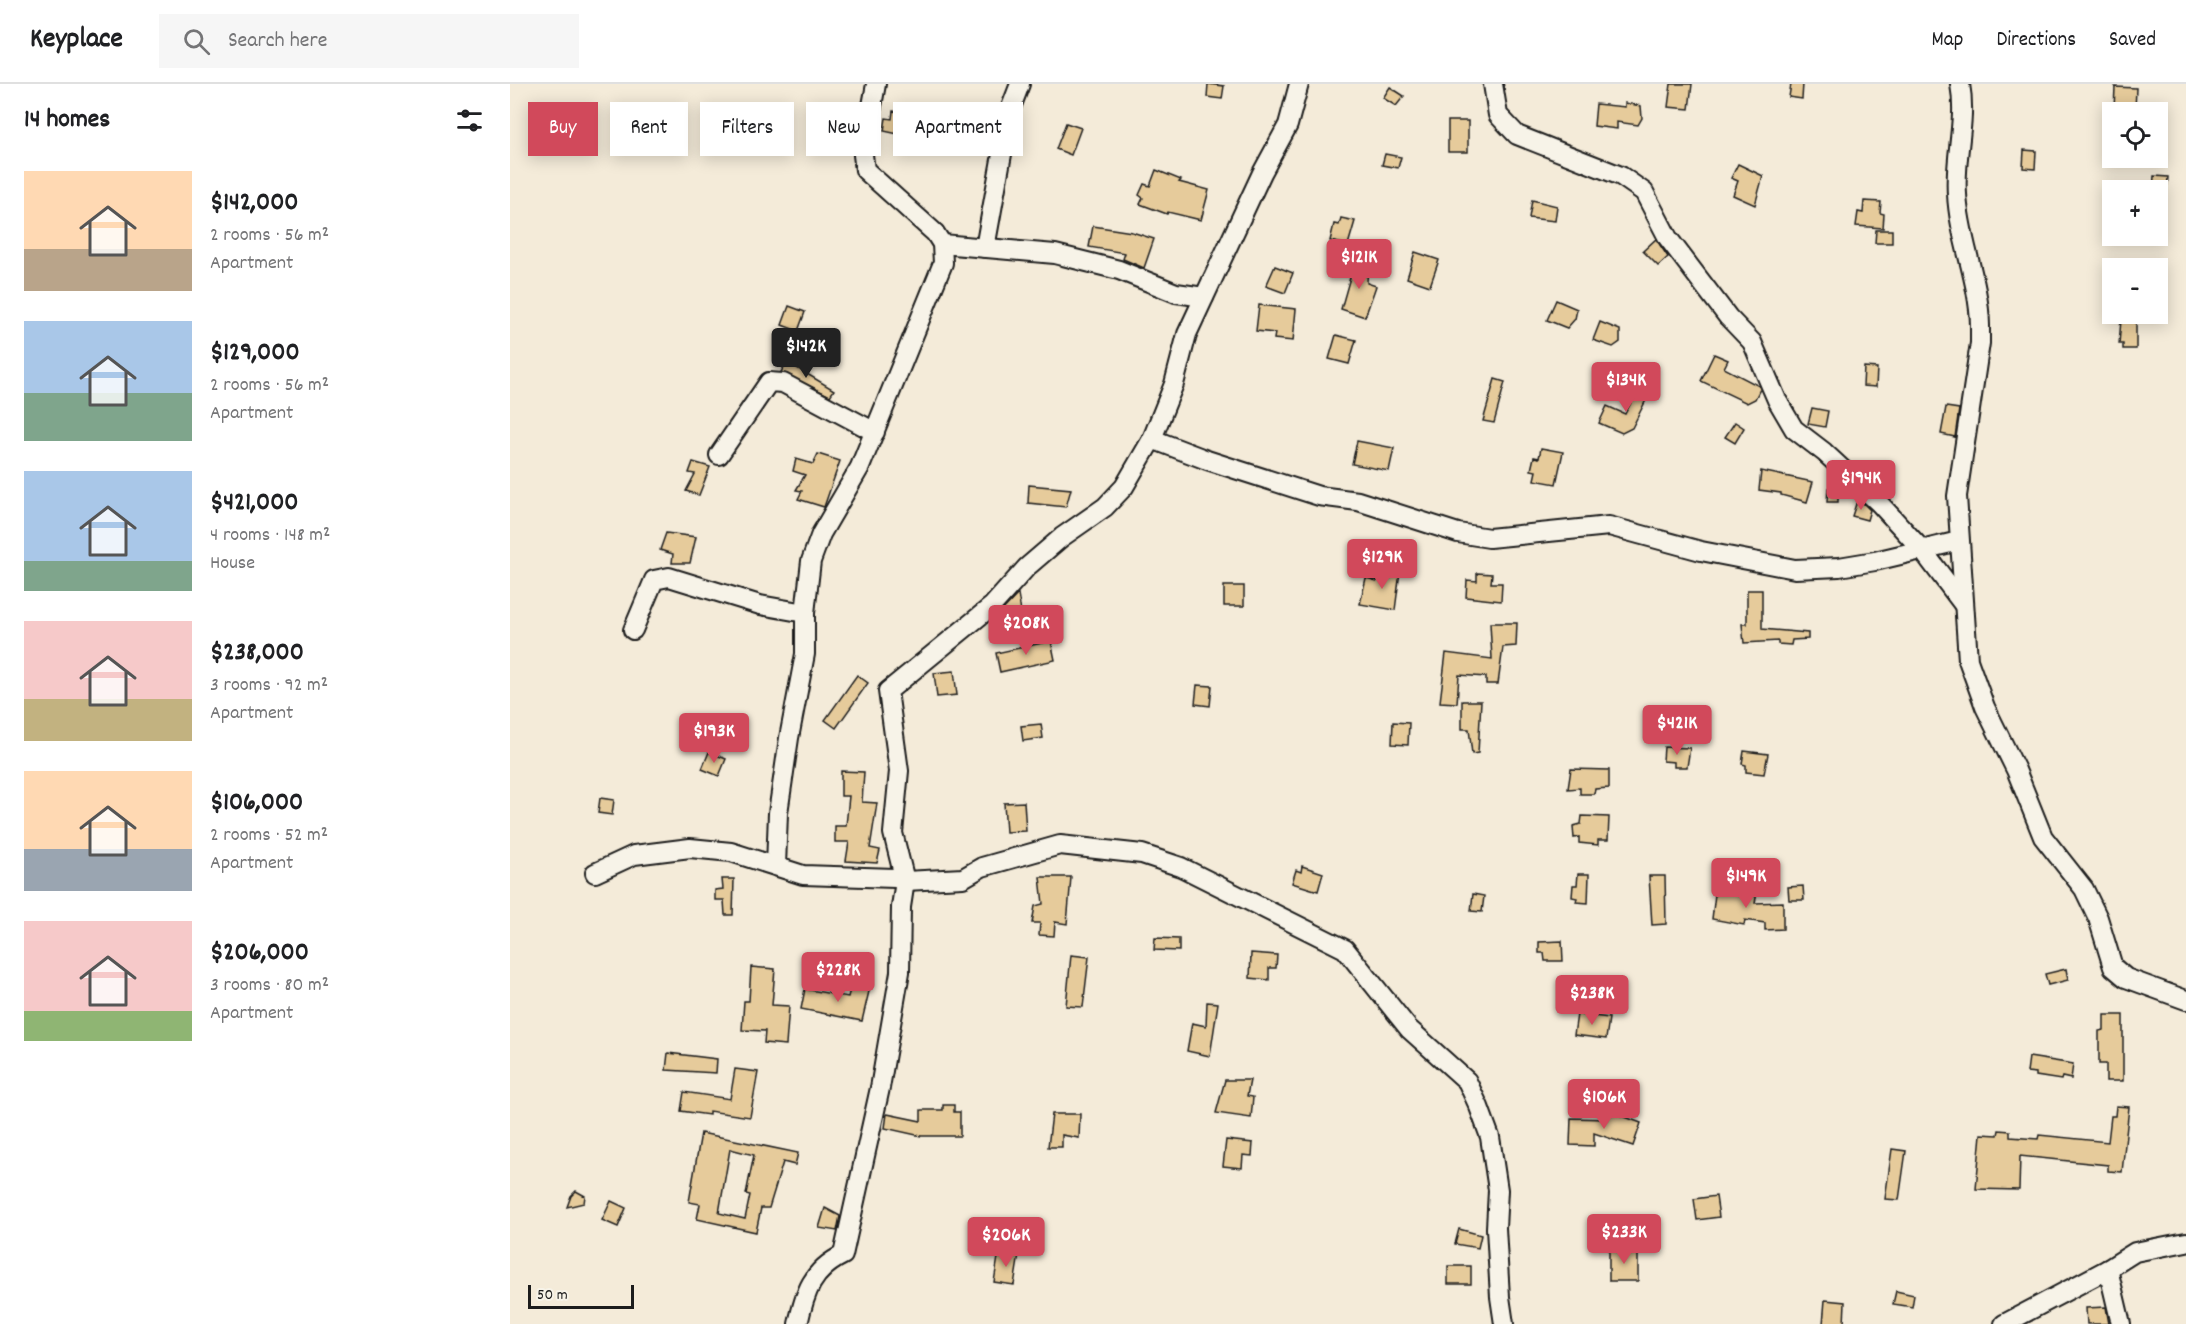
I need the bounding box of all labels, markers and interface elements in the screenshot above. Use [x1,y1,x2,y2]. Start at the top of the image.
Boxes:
search box [159,14,579,68]
text: Keyplace [30,21,123,61]
icon: search [180,25,213,58]
text: Search here [228,26,327,57]
text: Map [1932,26,1963,56]
text: Directions [1996,26,2076,56]
text: Saved [2109,26,2156,56]
text: 14 homes [24,102,110,139]
chip: Buy [528,102,598,156]
chip: Rent [610,102,688,156]
chip: Filters [700,102,794,156]
chip: New [806,102,881,156]
chip: Apartment [893,102,1023,156]
map controls [2102,102,2168,324]
button: locate [2102,102,2168,168]
icon: filters [453,104,486,137]
button: + [2102,180,2168,246]
text: $142,000 [210,185,298,222]
icon: home [72,195,144,267]
text: 2 rooms · 56 m² [210,222,329,250]
pin: $121K [1317,239,1401,290]
text: $121K [1341,244,1377,272]
text: Apartment [210,250,293,278]
button: − [2102,258,2168,324]
pin: $142K [764,328,848,379]
text: $142K [786,333,826,361]
text: $129,000 [210,335,300,372]
icon: home [72,345,144,417]
pin: $134K [1584,362,1668,413]
text: $134K [1606,367,1646,395]
text: 2 rooms · 56 m² [210,372,329,400]
text: Apartment [210,400,293,428]
pin: $194K [1819,460,1903,511]
text: $194K [1840,465,1882,493]
text: $421,000 [210,485,298,522]
icon: home [72,495,144,567]
text: 4 rooms · 148 m² [210,522,330,550]
pin: $129K [1340,539,1424,590]
text: $129K [1361,544,1403,572]
text: House [210,550,255,578]
pin: $208K [984,605,1068,656]
text: $208K [1002,610,1050,638]
text: $238,000 [210,635,304,672]
icon: home [72,645,144,717]
text: 3 rooms · 92 m² [210,672,328,700]
text: Apartment [210,700,293,728]
pin: $421K [1635,705,1719,756]
text: $421K [1657,710,1697,738]
pin: $193K [672,713,756,764]
text: $193K [693,718,735,746]
text: $106,000 [210,785,303,822]
icon: home [72,795,144,867]
text: 2 rooms · 52 m² [210,822,328,850]
text: Apartment [210,850,293,878]
pin: $149K [1704,858,1788,909]
text: $149K [1725,863,1767,891]
text: $206,000 [210,935,309,972]
icon: home [72,945,144,1017]
pin: $228K [796,952,880,1003]
text: $228K [816,957,860,985]
text: 3 rooms · 80 m² [210,972,329,1000]
pin: $238K [1550,975,1634,1026]
text: $238K [1569,980,1615,1008]
text: Apartment [210,1000,293,1028]
pin: $106K [1562,1079,1646,1130]
text: $106K [1582,1084,1626,1112]
pin: $233K [1582,1214,1666,1265]
pin: $206K [964,1217,1048,1268]
text: $233K [1601,1219,1647,1247]
text: $206K [982,1222,1030,1250]
scale bar [528,1282,634,1310]
text: 50 m [537,1284,568,1307]

